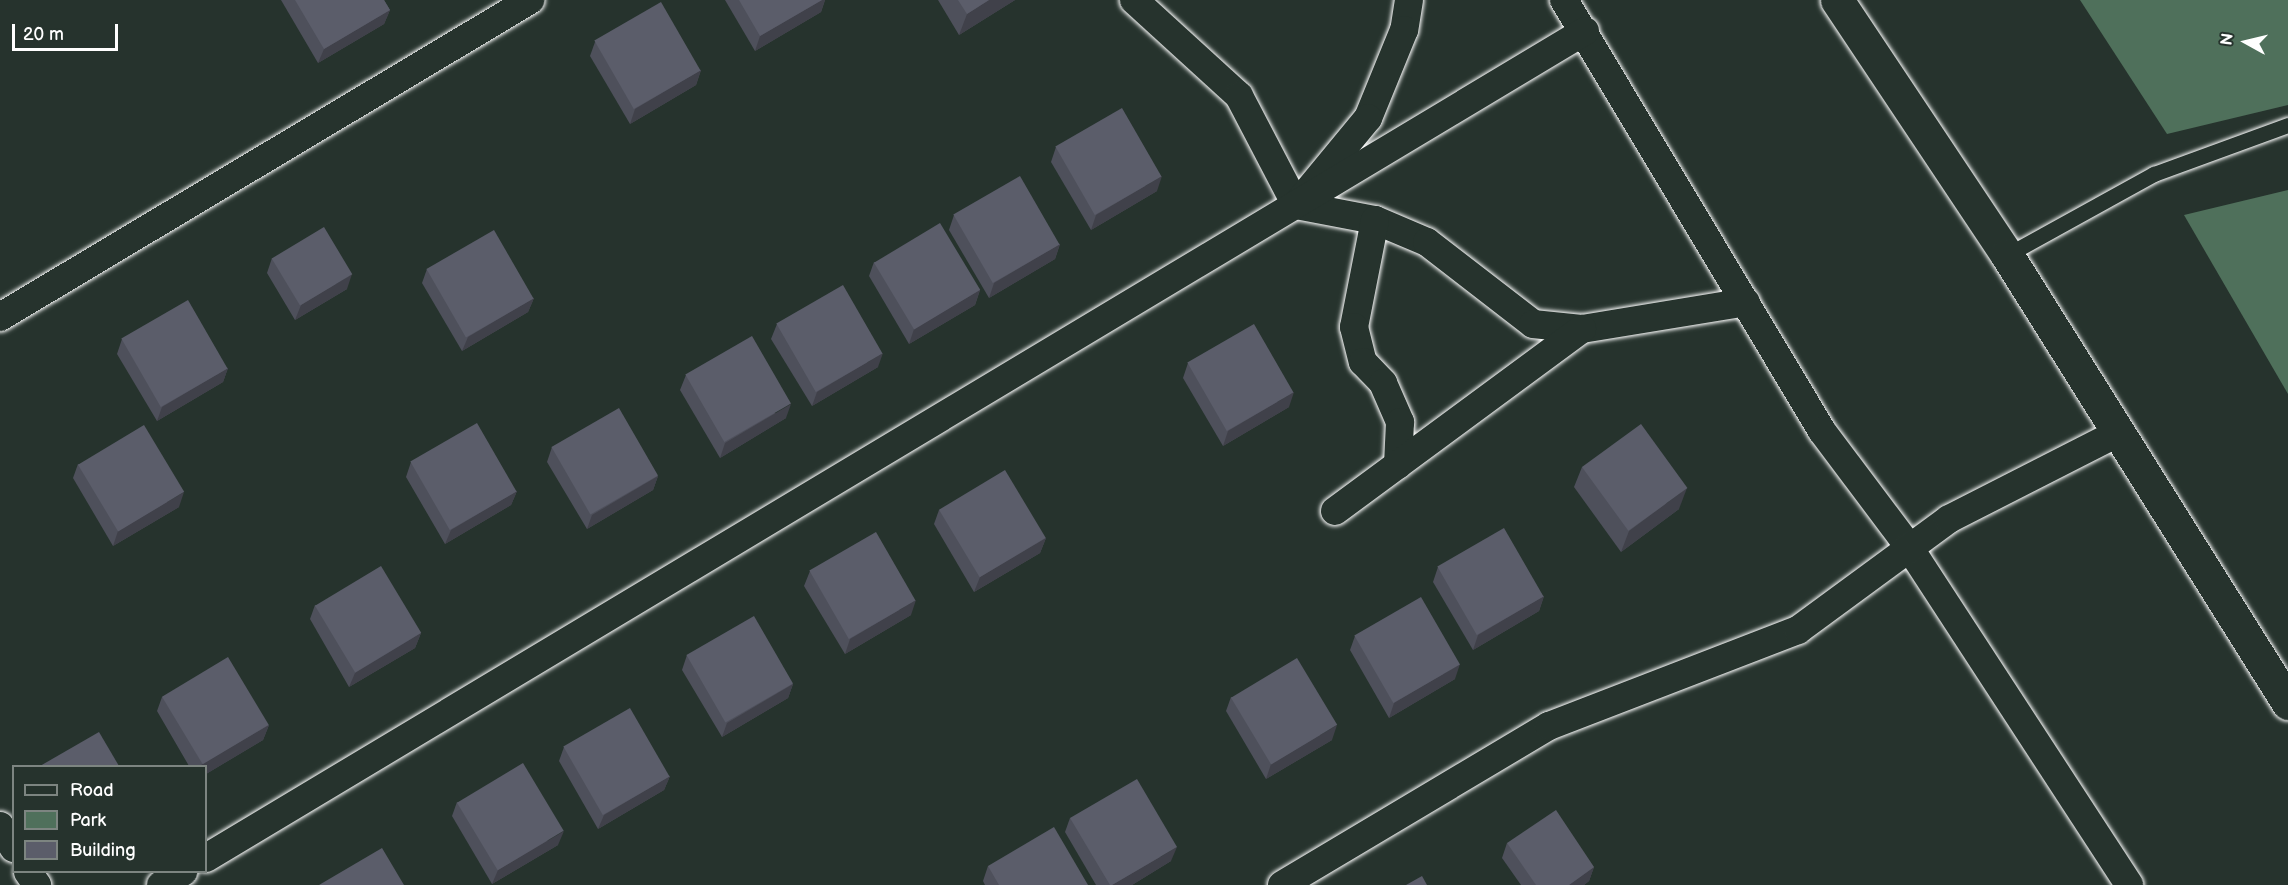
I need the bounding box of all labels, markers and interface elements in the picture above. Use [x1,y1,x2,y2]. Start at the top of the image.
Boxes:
scale bar [15,12,122,50]
north arrow [2216,12,2276,72]
text: 20 m [23,24,64,45]
text: N [2217,32,2238,47]
legend [12,765,207,873]
text: Road [70,780,114,801]
text: Park [70,810,106,831]
text: Building [70,840,136,861]

